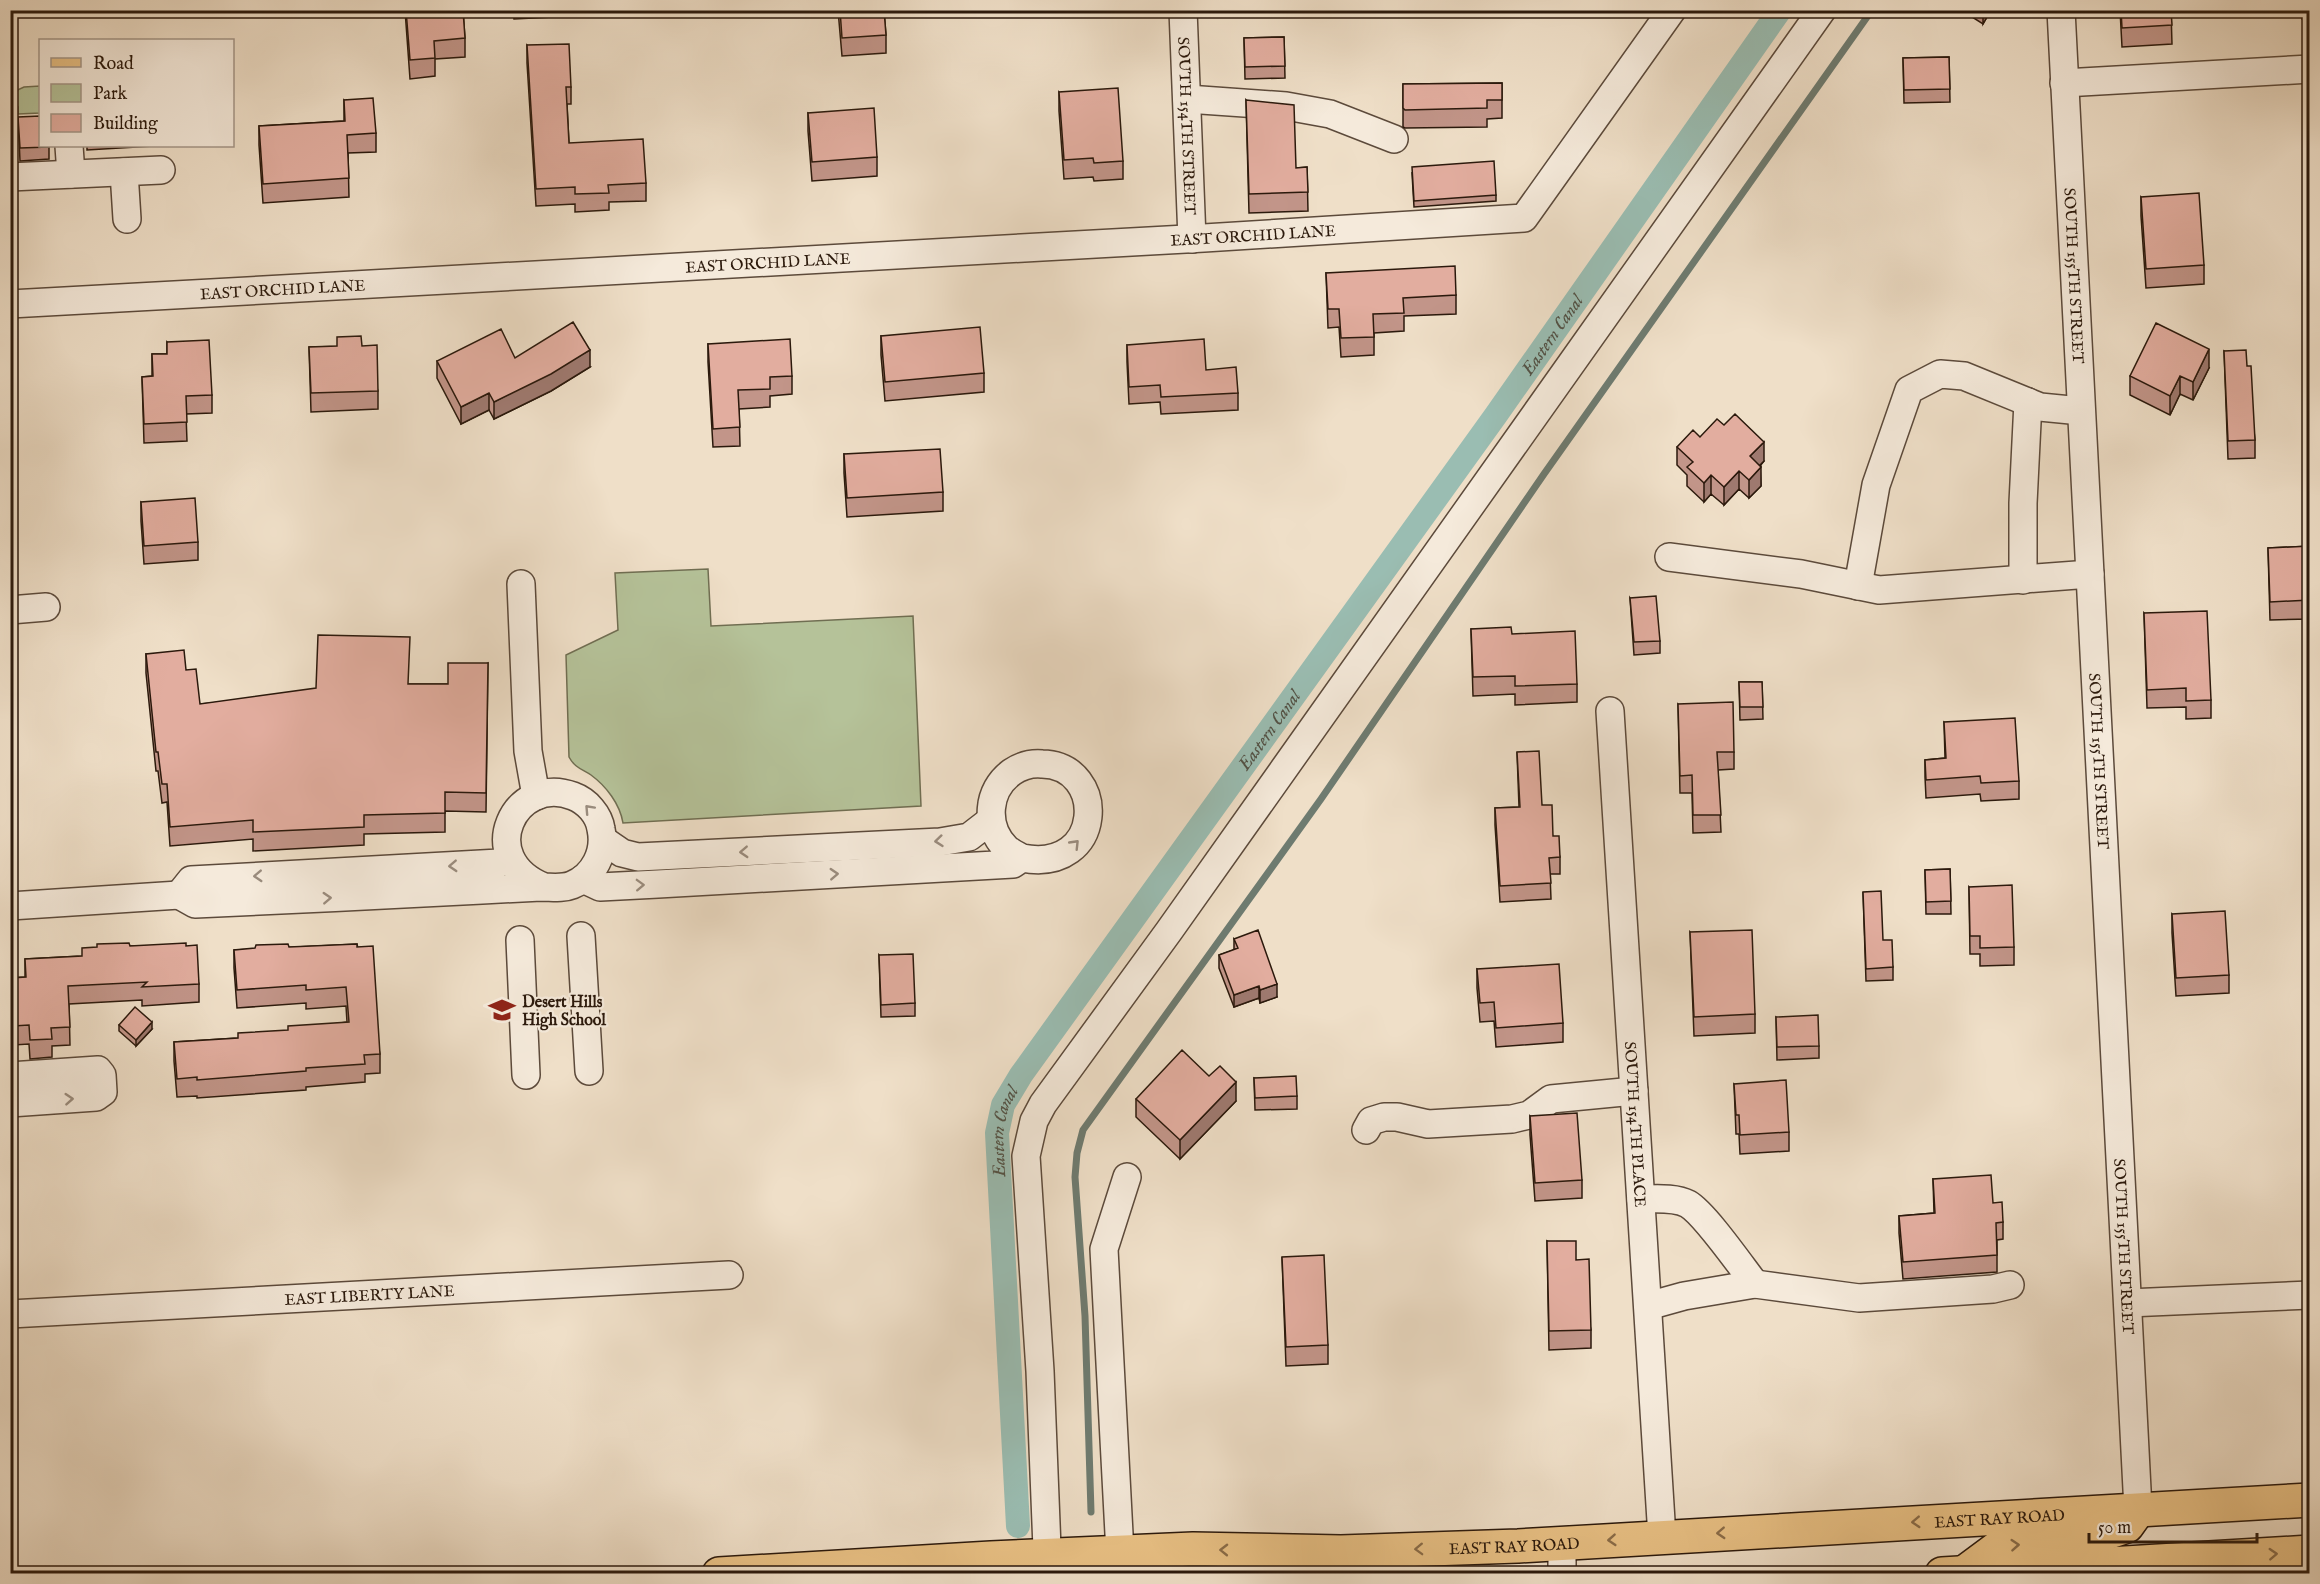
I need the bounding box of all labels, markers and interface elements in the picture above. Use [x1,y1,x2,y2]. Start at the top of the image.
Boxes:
street label: SOUTH 154TH STREET [1172,37,1199,216]
legend [39,39,234,147]
text: Road [93,53,134,76]
text: Park [93,83,128,106]
text: Building [93,113,158,136]
street label: SOUTH 155TH STREET [2058,187,2087,365]
street label: EAST ORCHID LANE [1170,222,1337,252]
street label: EAST ORCHID LANE [685,250,851,279]
street label: EAST ORCHID LANE [199,276,366,305]
water label: Eastern Canal [1517,290,1590,381]
street label: SOUTH 155TH STREET [2083,673,2112,850]
water label: Eastern Canal [1233,685,1308,776]
one-way arrow [585,805,596,815]
one-way arrow [934,834,943,847]
one-way arrow [1067,841,1078,852]
one-way arrow [740,845,749,858]
one-way arrow [448,859,457,872]
one-way arrow [830,868,839,881]
one-way arrow [254,870,263,883]
one-way arrow [635,879,644,891]
one-way arrow [322,891,331,904]
place label: Desert Hills High School [522,993,606,1031]
school or university icon: Desert Hills High School [487,995,517,1025]
street label: SOUTH 154TH PLACE [1619,1041,1649,1208]
water label: Eastern Canal [987,1081,1026,1179]
one-way arrow [64,1093,73,1106]
street label: SOUTH 155TH STREET [2108,1158,2137,1335]
street label: EAST LIBERTY LANE [284,1282,455,1311]
street label: EAST RAY ROAD [1934,1506,2066,1534]
scale bar [2089,1506,2257,1544]
one-way arrow [1911,1515,1920,1528]
text: 50 m [2098,1517,2131,1540]
one-way arrow [1716,1527,1725,1540]
one-way arrow [1607,1533,1616,1546]
street label: EAST RAY ROAD [1449,1534,1580,1560]
one-way arrow [2010,1539,2019,1552]
one-way arrow [1415,1543,1424,1556]
one-way arrow [1220,1544,1229,1556]
one-way arrow [2268,1548,2277,1561]

